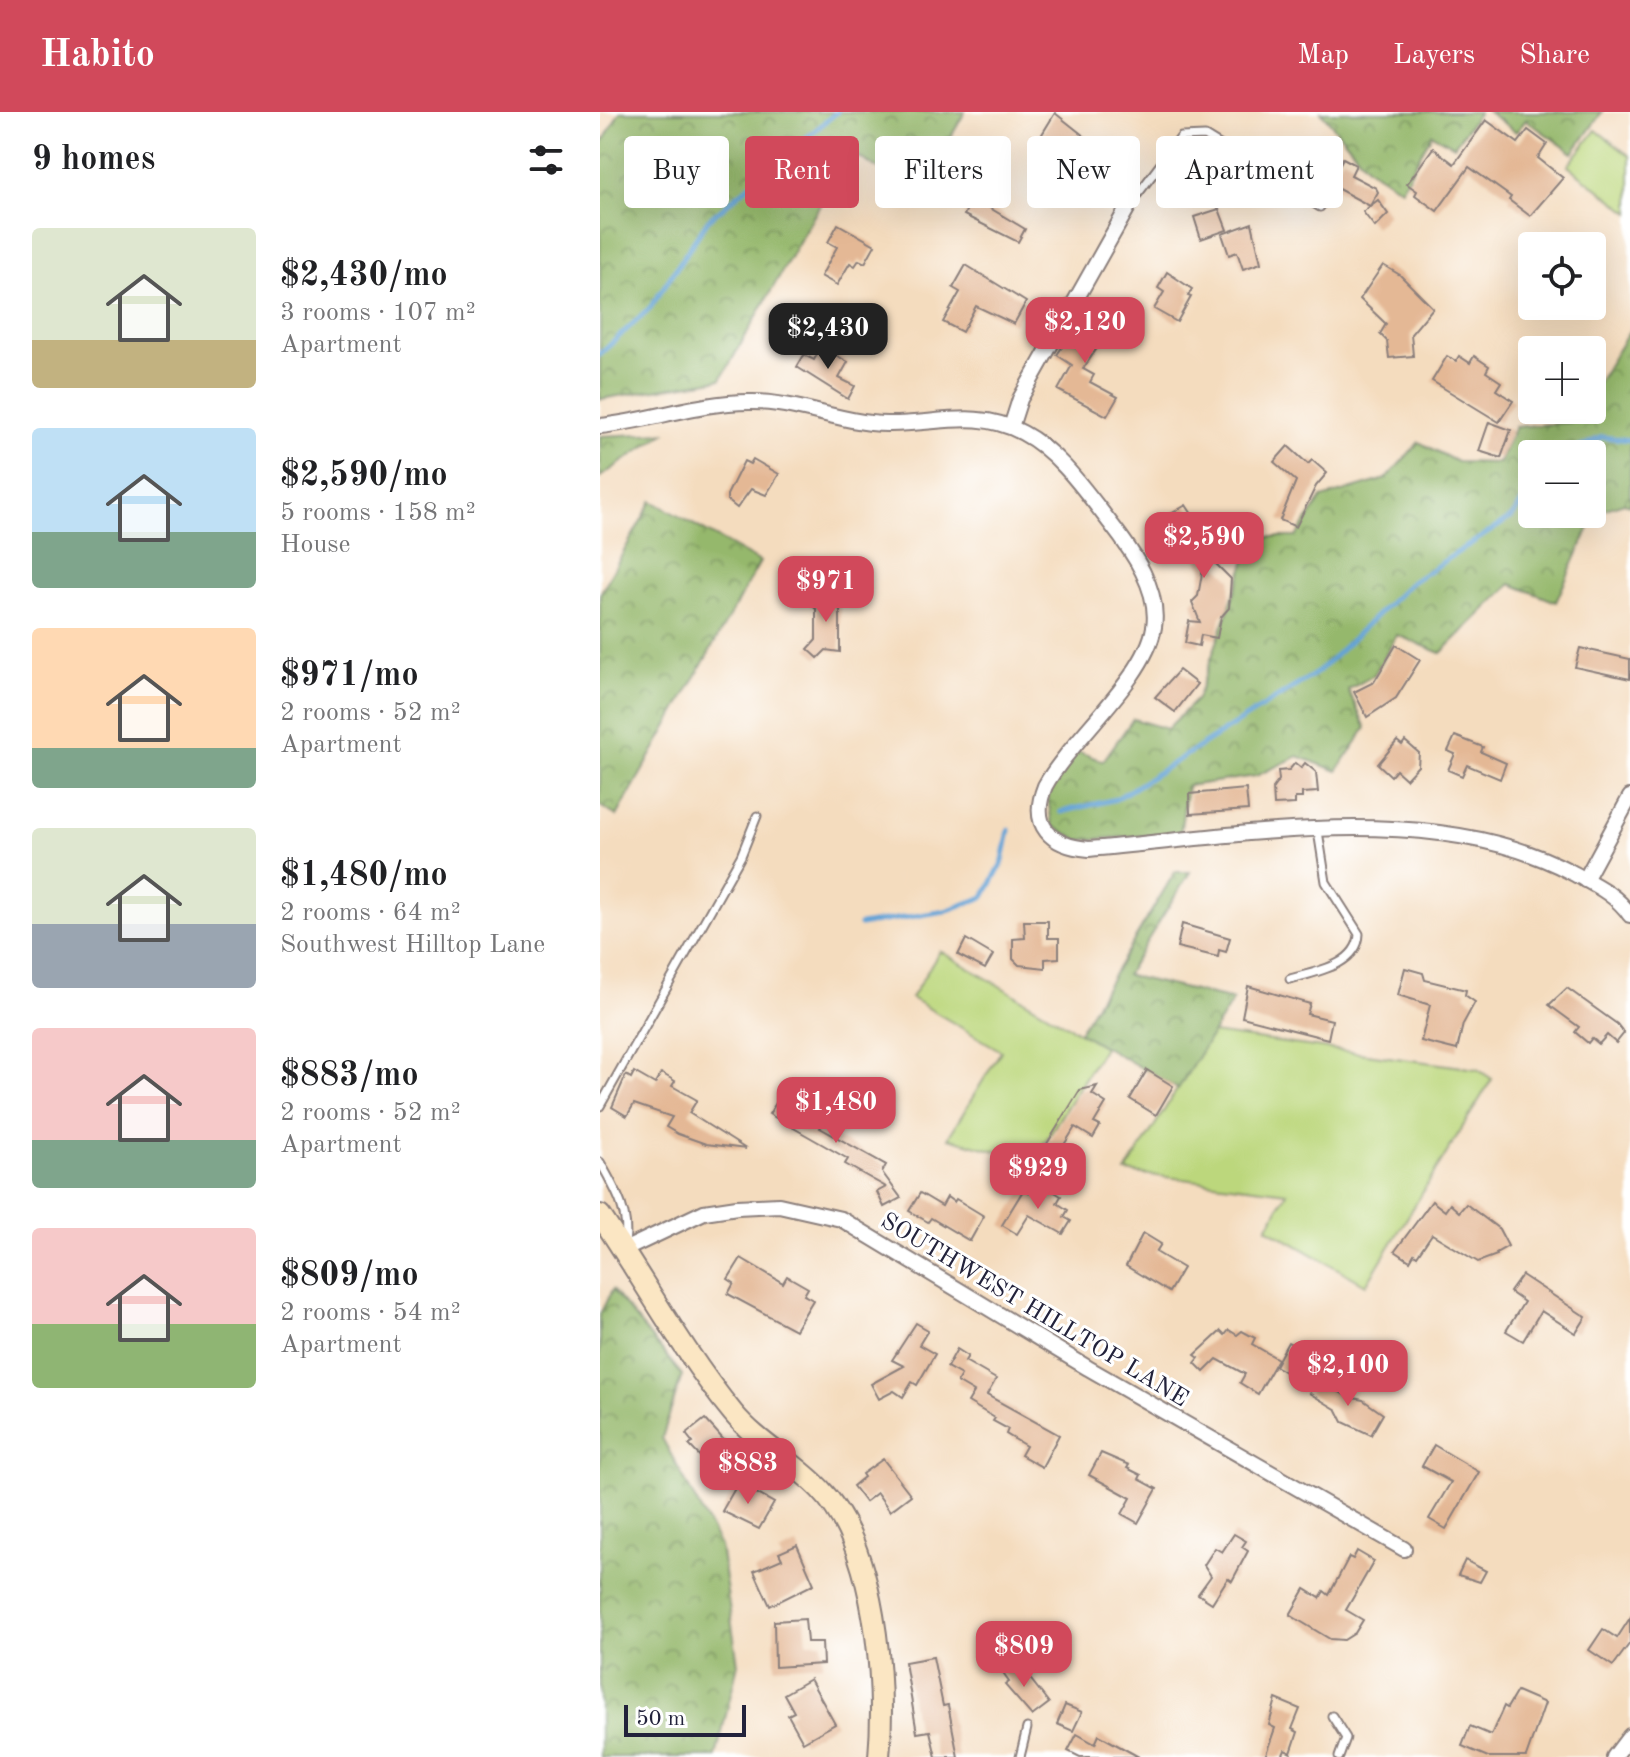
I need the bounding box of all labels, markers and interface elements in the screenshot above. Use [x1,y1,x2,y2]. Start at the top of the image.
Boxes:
text: Habito [40,37,155,75]
text: Map [1297,42,1349,70]
text: Layers [1393,42,1475,70]
text: Share [1519,42,1590,70]
chip: Buy [624,136,729,208]
chip: Rent [745,136,859,208]
chip: Filters [875,136,1011,208]
chip: New [1027,136,1140,208]
chip: Apartment [1156,136,1343,208]
icon: filters [524,138,568,182]
text: 9 homes [32,143,155,177]
map controls [1518,232,1606,528]
button: locate [1518,232,1606,320]
text: $2,430/mo [280,259,448,293]
icon: home [96,260,192,356]
pin: $2,120 [1020,297,1150,365]
text: 3 rooms · 107 m² [280,300,476,326]
pin: $2,430 [763,303,893,371]
text: $2,120 [1044,310,1126,336]
text: $2,430 [787,316,869,342]
text: Apartment [280,332,402,358]
button: + [1518,336,1606,424]
button: − [1518,440,1606,528]
text: $2,590/mo [280,459,448,493]
icon: home [96,460,192,556]
text: 5 rooms · 158 m² [280,500,476,526]
pin: $2,590 [1139,512,1269,580]
text: $2,590 [1163,525,1245,551]
text: House [280,532,351,558]
pin: $971 [779,556,873,624]
text: $971 [796,569,856,595]
text: $971/mo [280,659,419,693]
icon: home [96,660,192,756]
text: 2 rooms · 52 m² [280,700,461,726]
text: Apartment [280,732,402,758]
text: $1,480/mo [280,859,448,893]
icon: home [96,860,192,956]
text: 2 rooms · 64 m² [280,900,461,926]
text: Southwest Hilltop Lane [280,932,545,958]
text: $883/mo [280,1059,419,1093]
icon: home [96,1060,192,1156]
pin: $1,480 [771,1077,901,1145]
text: $1,480 [795,1090,877,1116]
text: 2 rooms · 52 m² [280,1100,461,1126]
text: Apartment [280,1132,402,1158]
pin: $929 [991,1143,1085,1211]
text: $929 [1008,1156,1068,1182]
street label: SOUTHWEST HILLTOP LANE [876,1209,1192,1412]
text: $809/mo [280,1259,419,1293]
icon: home [96,1260,192,1356]
text: 2 rooms · 54 m² [280,1300,461,1326]
text: Apartment [280,1332,402,1358]
pin: $2,100 [1283,1340,1413,1408]
text: $2,100 [1307,1353,1389,1379]
pin: $883 [701,1438,795,1506]
text: $883 [718,1451,778,1477]
pin: $809 [977,1621,1071,1689]
text: $809 [994,1634,1054,1660]
scale bar [624,1701,746,1737]
text: 50 m [636,1708,685,1730]

